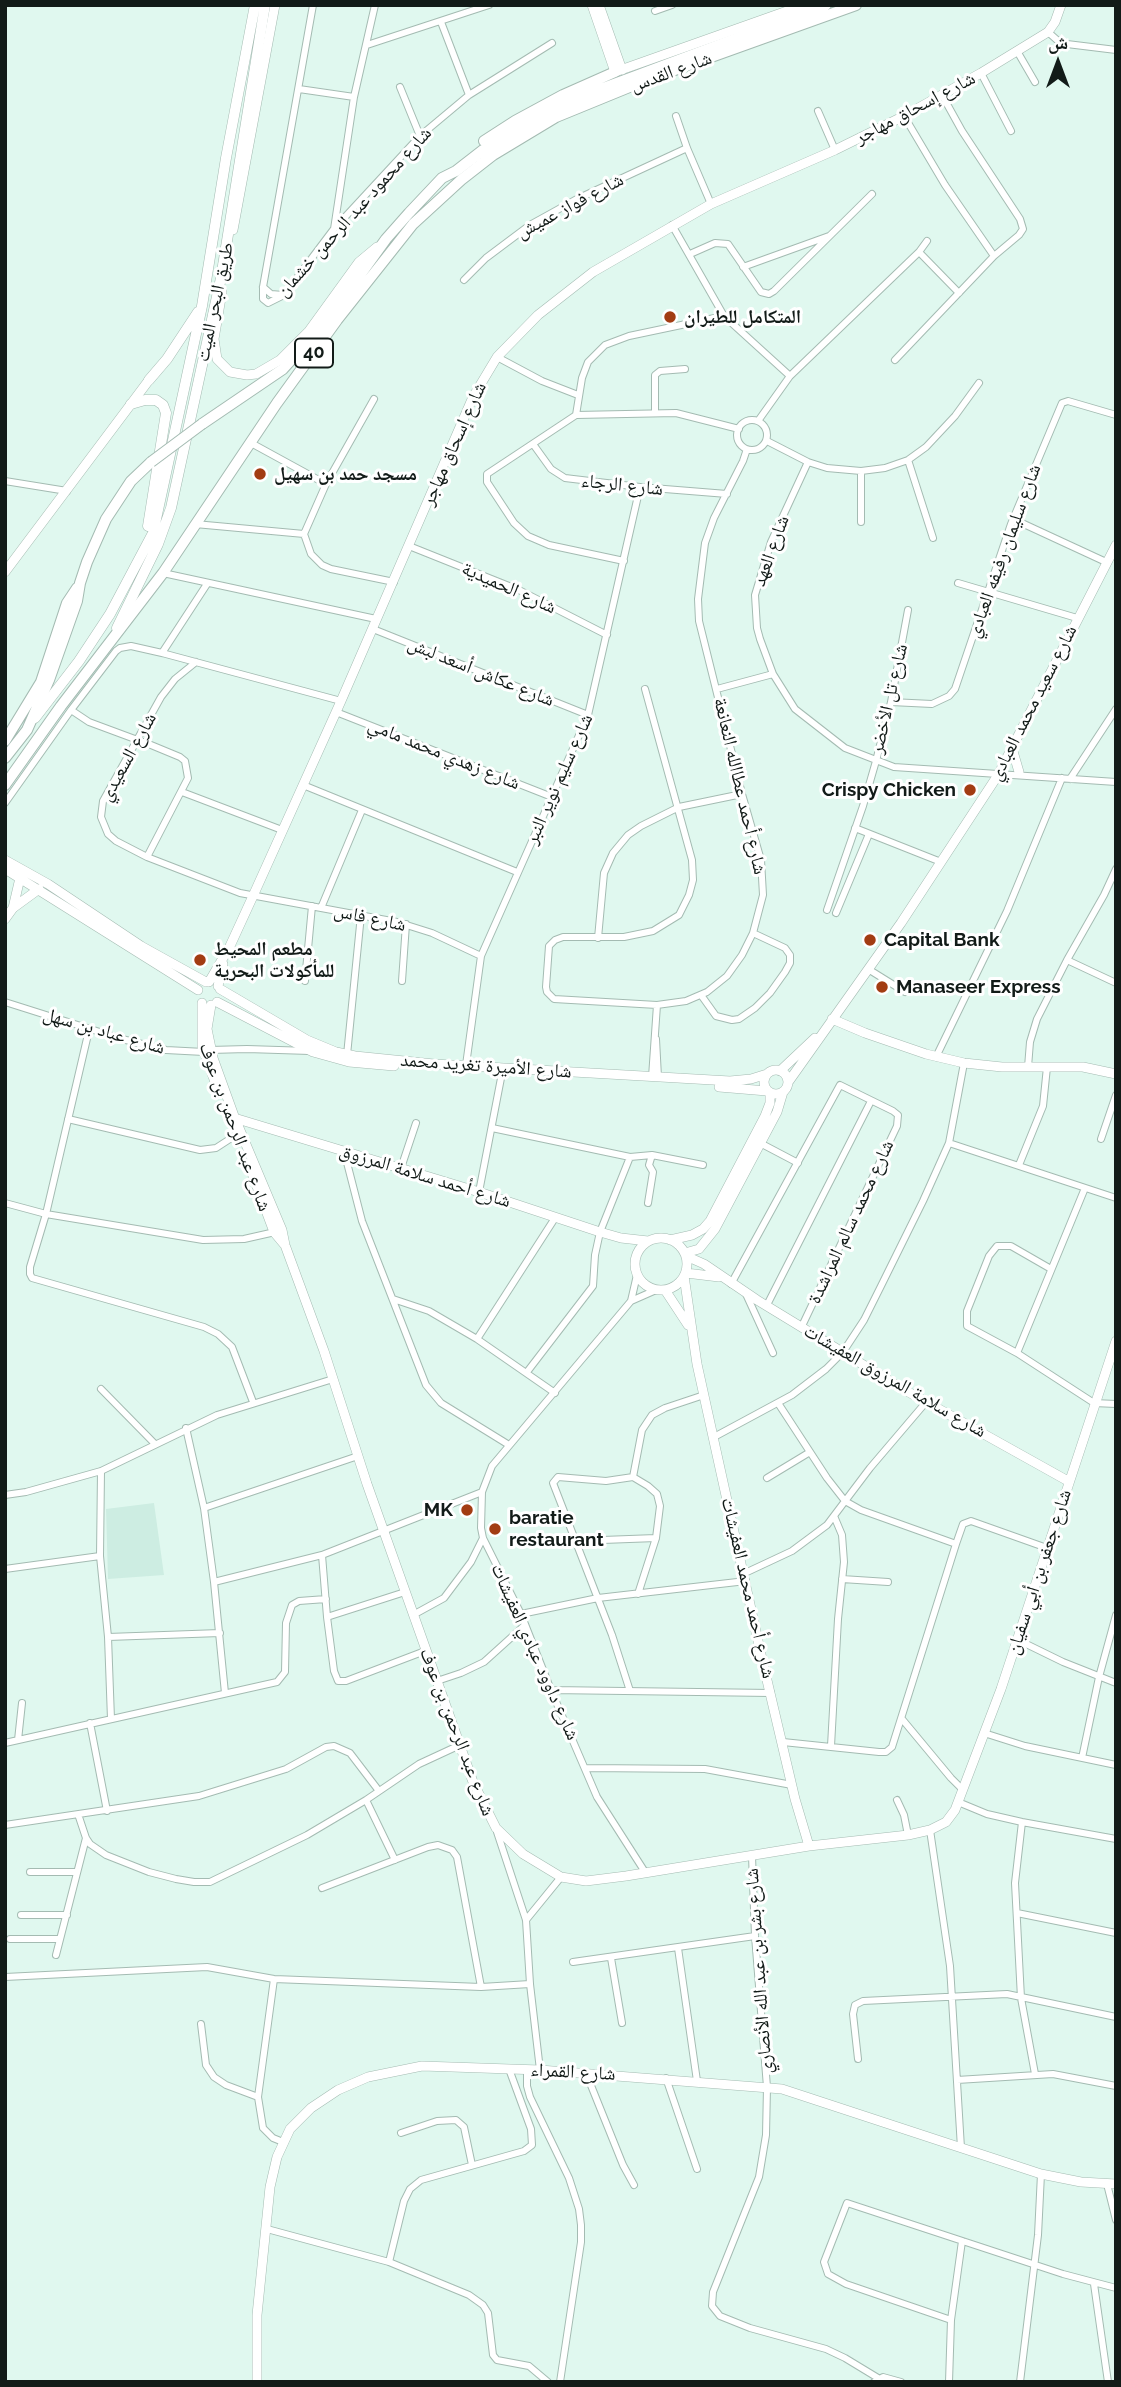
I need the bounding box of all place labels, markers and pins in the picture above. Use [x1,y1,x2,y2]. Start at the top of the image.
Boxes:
place label: المتكامل للطيران [684,306,801,328]
marker: المتكامل للطيران [662,309,678,325]
place label: مسجد حمد بن سهيل [274,463,417,485]
marker: مسجد حمد بن سهيل [252,466,268,482]
place label: Crispy Chicken [822,779,956,801]
marker: Crispy Chicken [962,782,978,798]
place label: Capital Bank [884,929,1000,951]
marker: Capital Bank [862,932,878,948]
place label: مطعم المحيط للمأكولات البحرية [214,938,334,982]
marker: مطعم المحيط للمأكولات البحرية [192,952,208,968]
place label: Manaseer Express [896,976,1061,998]
marker: Manaseer Express [874,979,890,995]
place label: MK [424,1499,453,1521]
marker: MK [459,1502,475,1518]
place label: baratie restaurant [509,1507,604,1551]
marker: baratie restaurant [487,1521,503,1537]

